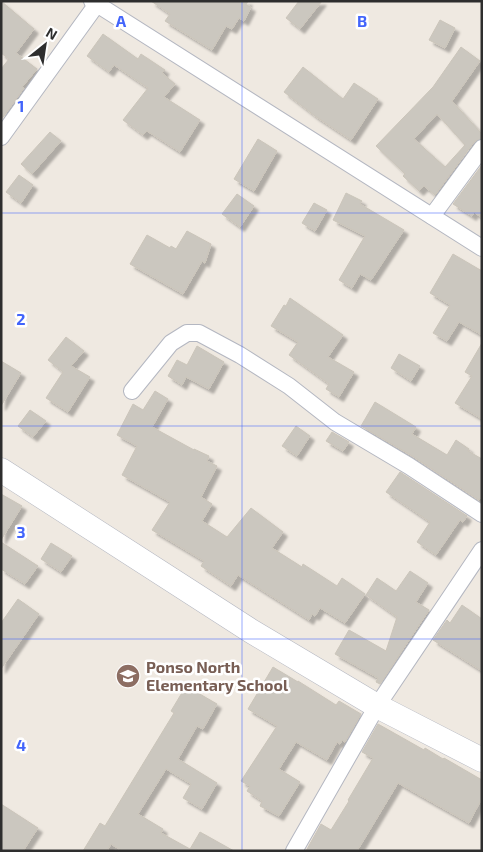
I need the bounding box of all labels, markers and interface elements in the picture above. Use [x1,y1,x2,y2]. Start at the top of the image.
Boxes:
text: A [116,11,127,30]
text: B [357,11,367,30]
north arrow [20,20,70,70]
text: N [43,23,60,43]
text: 1 [18,96,24,115]
text: 2 [16,309,26,328]
text: 3 [16,522,26,541]
place label: Ponso North Elementary School [146,657,289,695]
school or university icon: Ponso North Elementary School [115,663,141,689]
text: 4 [16,735,26,754]

